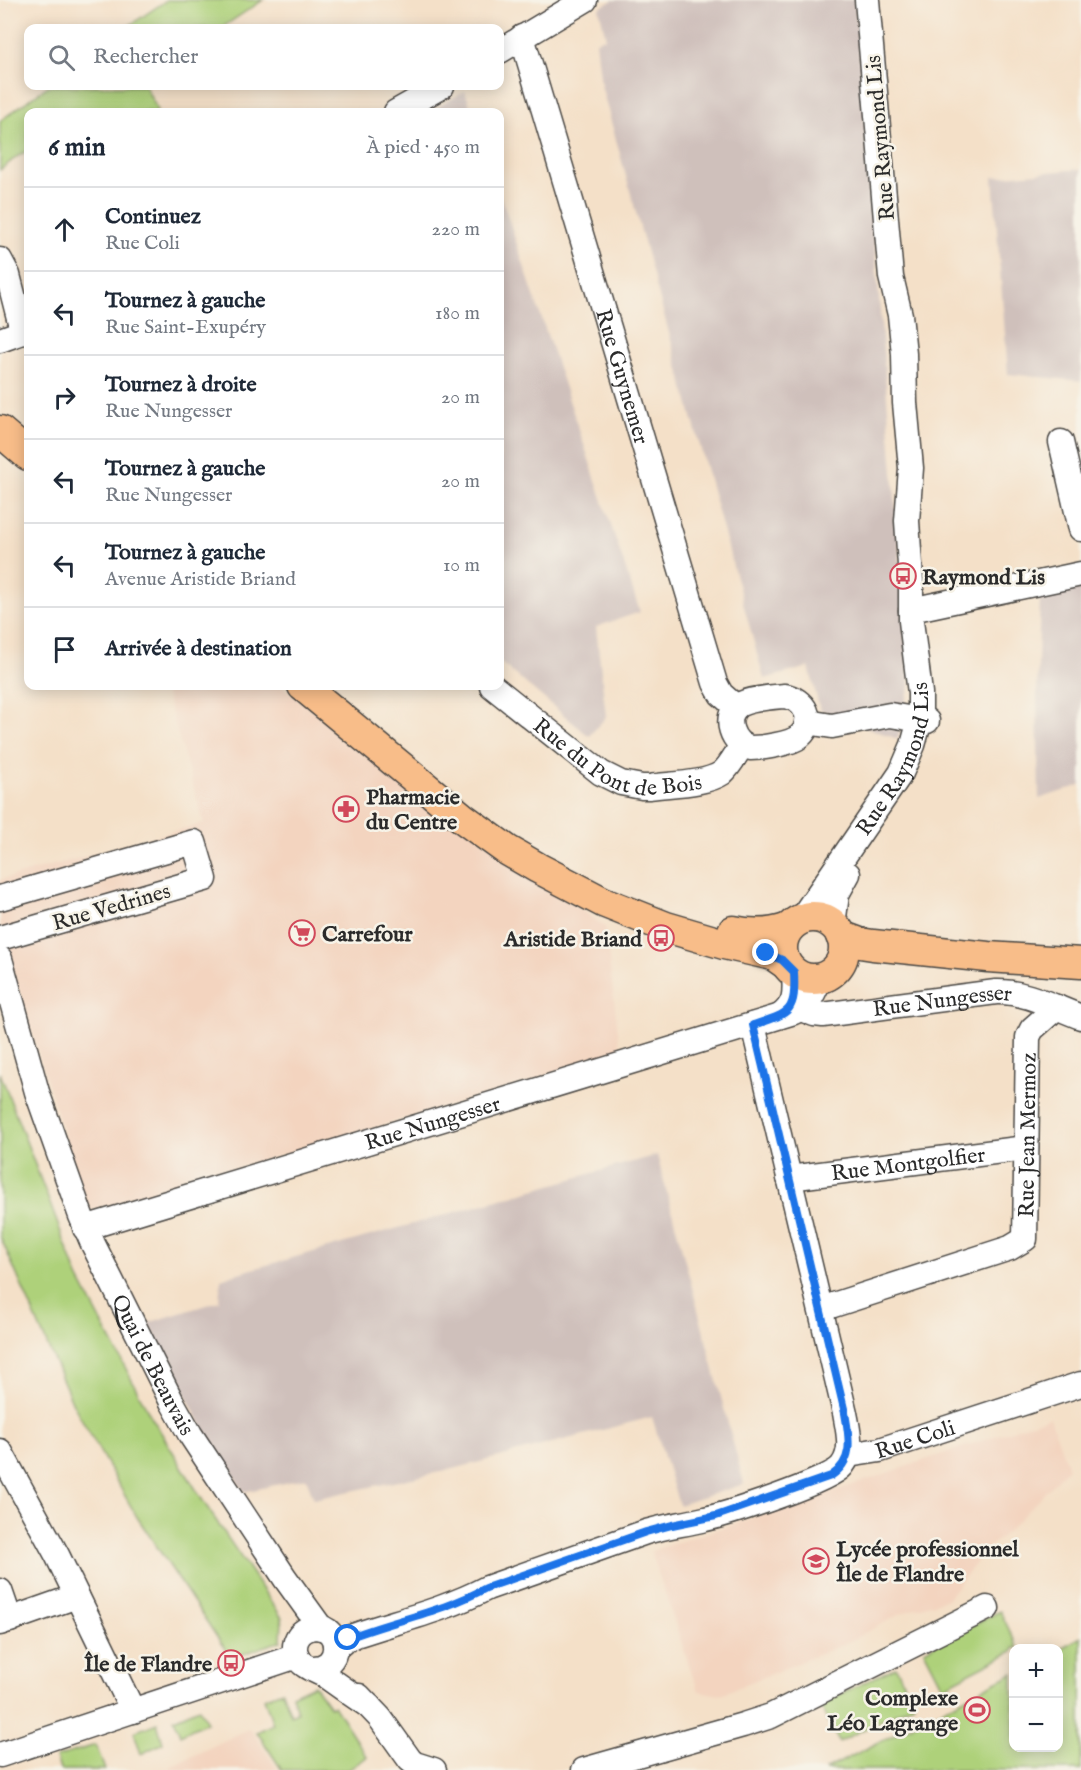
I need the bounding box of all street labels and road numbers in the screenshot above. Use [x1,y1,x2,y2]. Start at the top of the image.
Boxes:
street label: Rue Raymond Lis [860,54,902,222]
street label: Rue Guynemer [588,306,655,448]
street label: Rue Raymond Lis [850,680,936,841]
street label: Rue du Pont de Bois [527,712,704,804]
street label: Rue Vedrines [49,878,174,938]
street label: Rue Nungesser [871,980,1013,1024]
street label: Rue Jean Mermoz [1013,1052,1044,1218]
street label: Rue Nungesser [362,1090,504,1158]
street label: Rue Montgolfier [830,1141,987,1189]
street label: Quai de Beauvais [104,1290,200,1441]
street label: Rue Coli [872,1414,959,1467]

